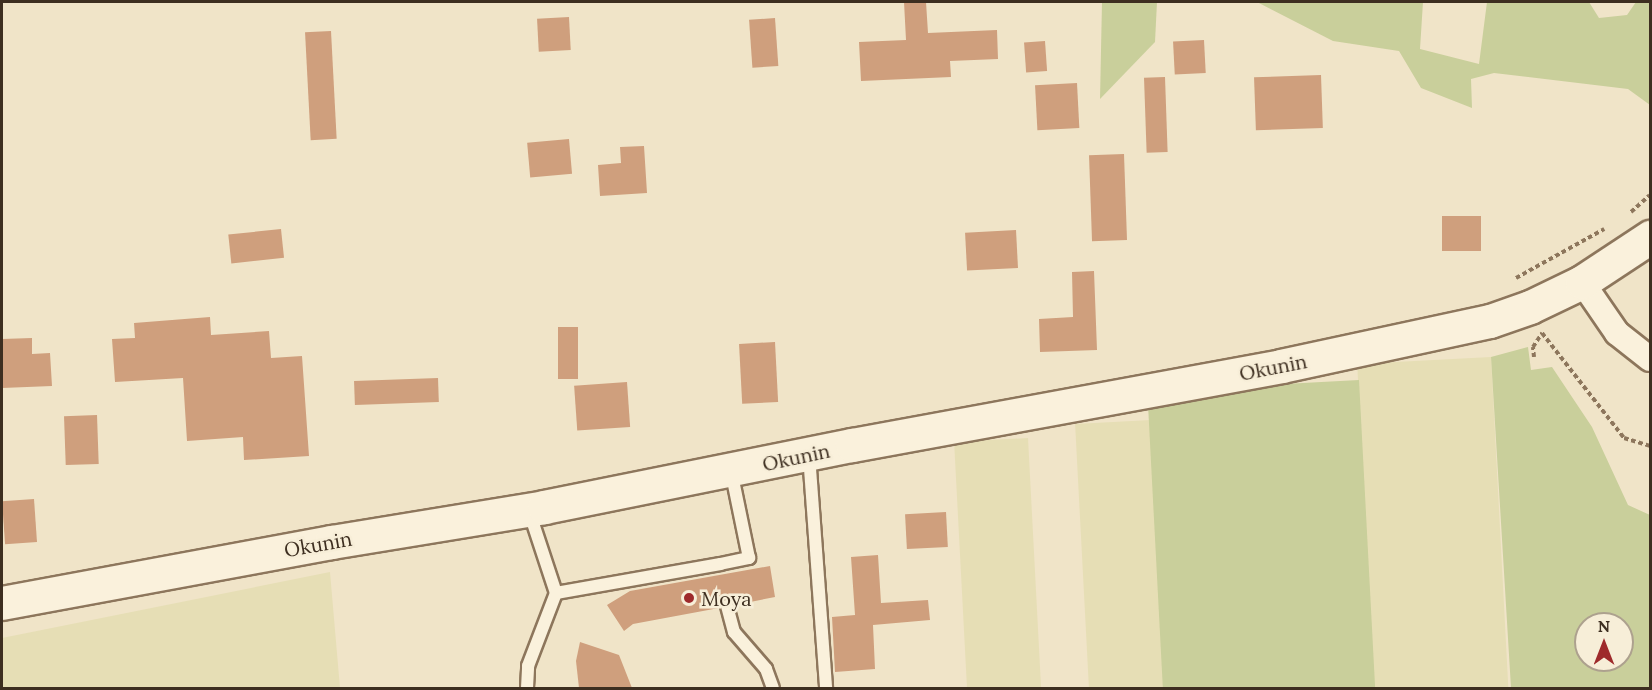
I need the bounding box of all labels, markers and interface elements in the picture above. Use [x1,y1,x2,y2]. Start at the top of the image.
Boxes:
street label: Okunin [1237,349,1309,385]
street label: Okunin [760,438,832,476]
street label: Okunin [282,526,354,562]
place label: Moya [701,586,752,610]
marker: Moya [682,591,696,605]
north arrow [1574,612,1634,672]
text: N [1598,616,1610,636]

